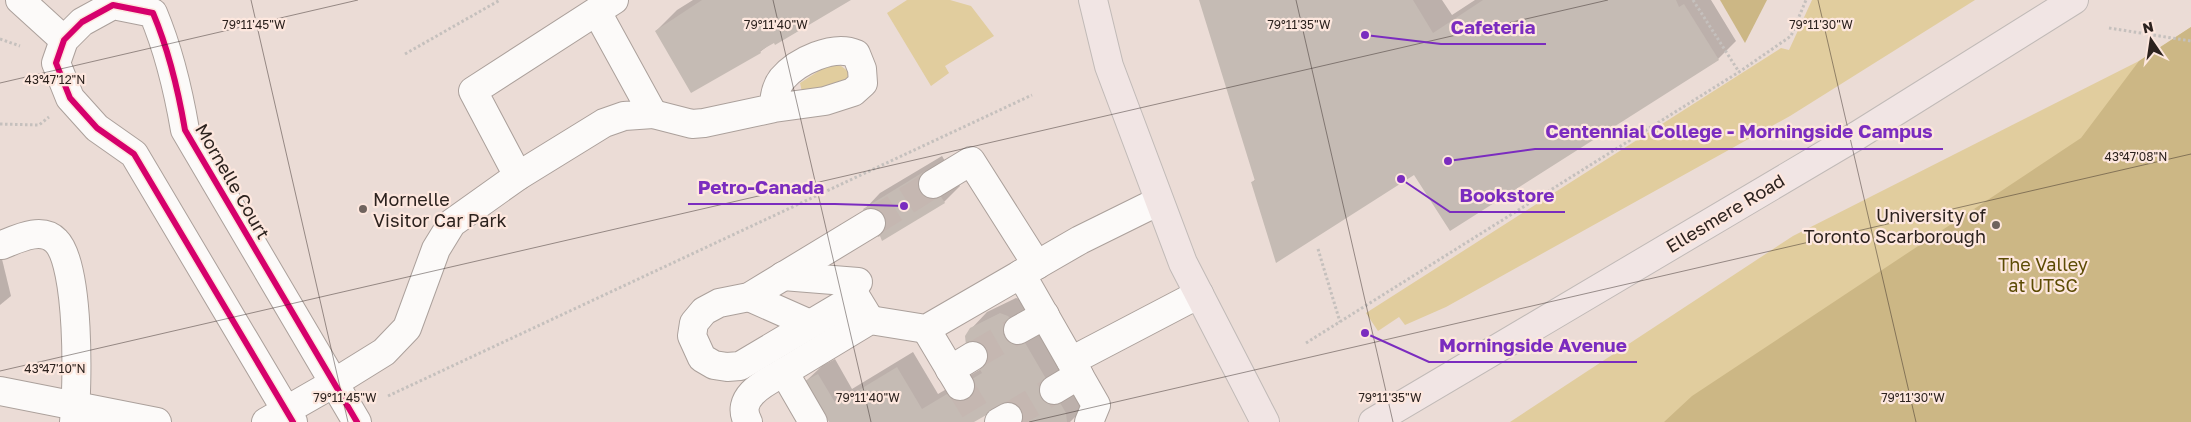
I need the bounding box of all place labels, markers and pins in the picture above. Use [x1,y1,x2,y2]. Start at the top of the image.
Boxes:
callout: Cafeteria [1441,10,1546,44]
callout: Centennial College - Morningside Campus [1535,115,1943,149]
callout: Petro-Canada [688,170,835,204]
callout: Bookstore [1450,178,1565,212]
place label: Mornelle Visitor Car Park [373,188,507,231]
marker: Mornelle Visitor Car Park [357,203,369,215]
place label: University of Toronto Scarborough [1804,204,1986,247]
marker: University of Toronto Scarborough [1990,219,2002,231]
callout: Morningside Avenue [1429,328,1637,362]

